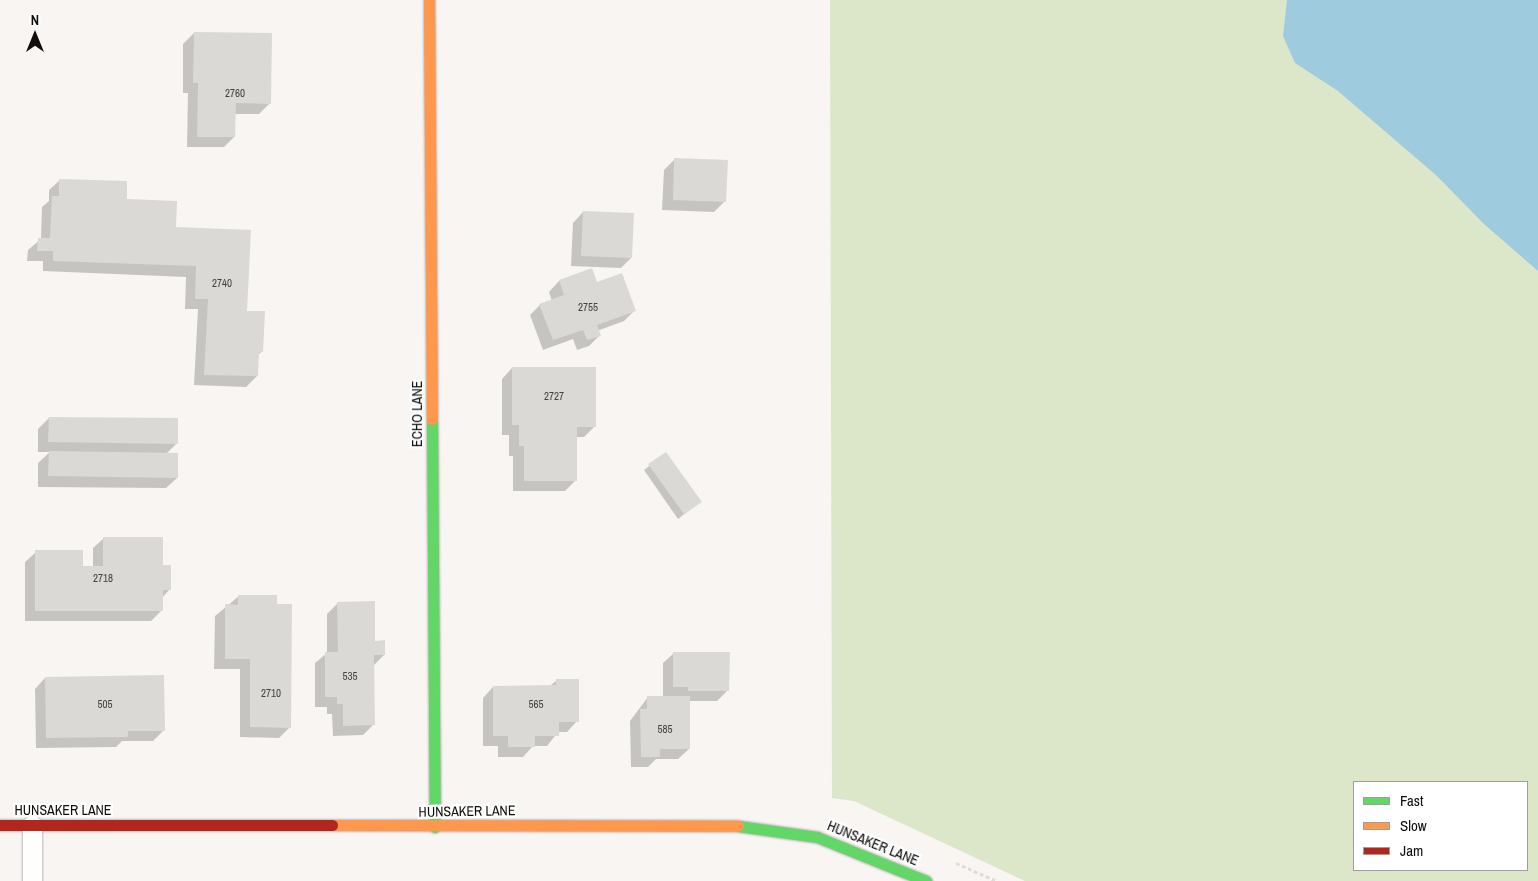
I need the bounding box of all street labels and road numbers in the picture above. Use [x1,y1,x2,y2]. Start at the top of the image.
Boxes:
street label: ECHO LANE [409,381,425,447]
street label: HUNSAKER LANE [15,802,111,818]
street label: HUNSAKER LANE [418,802,516,820]
street label: HUNSAKER LANE [825,817,921,869]

